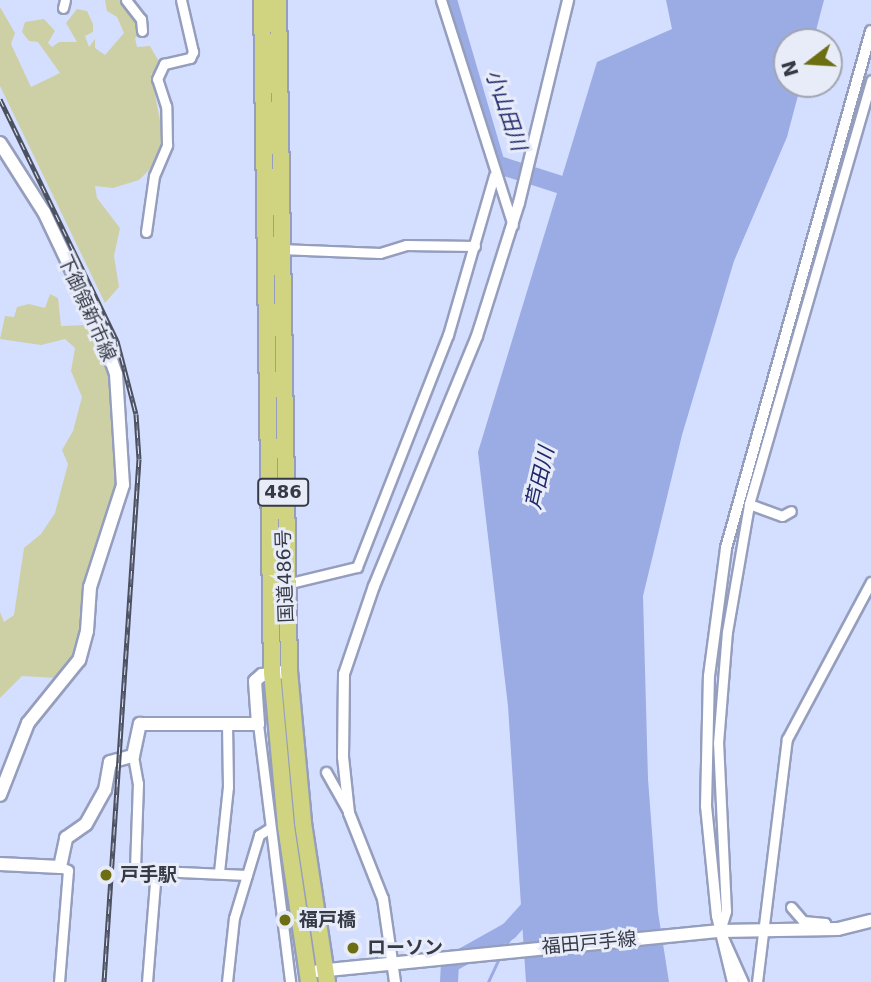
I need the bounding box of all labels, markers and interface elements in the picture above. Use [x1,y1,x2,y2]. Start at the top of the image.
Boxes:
north arrow [773,28,843,98]
text: N [777,58,803,79]
water label: 小山田川 [480,66,532,154]
street label: 下御領新市線 [53,251,121,365]
water label: 芦田川 [521,444,559,512]
road number: 486 [257,478,309,506]
street label: 国道486号 [272,529,298,623]
place label: 戸手駅 [120,864,177,886]
marker: 戸手駅 [98,867,114,883]
place label: 福戸橋 [299,909,356,931]
marker: 福戸橋 [277,912,293,928]
street label: 福田戸手線 [541,928,637,958]
place label: ローソン [367,937,443,959]
marker: ローソン [345,940,361,956]

